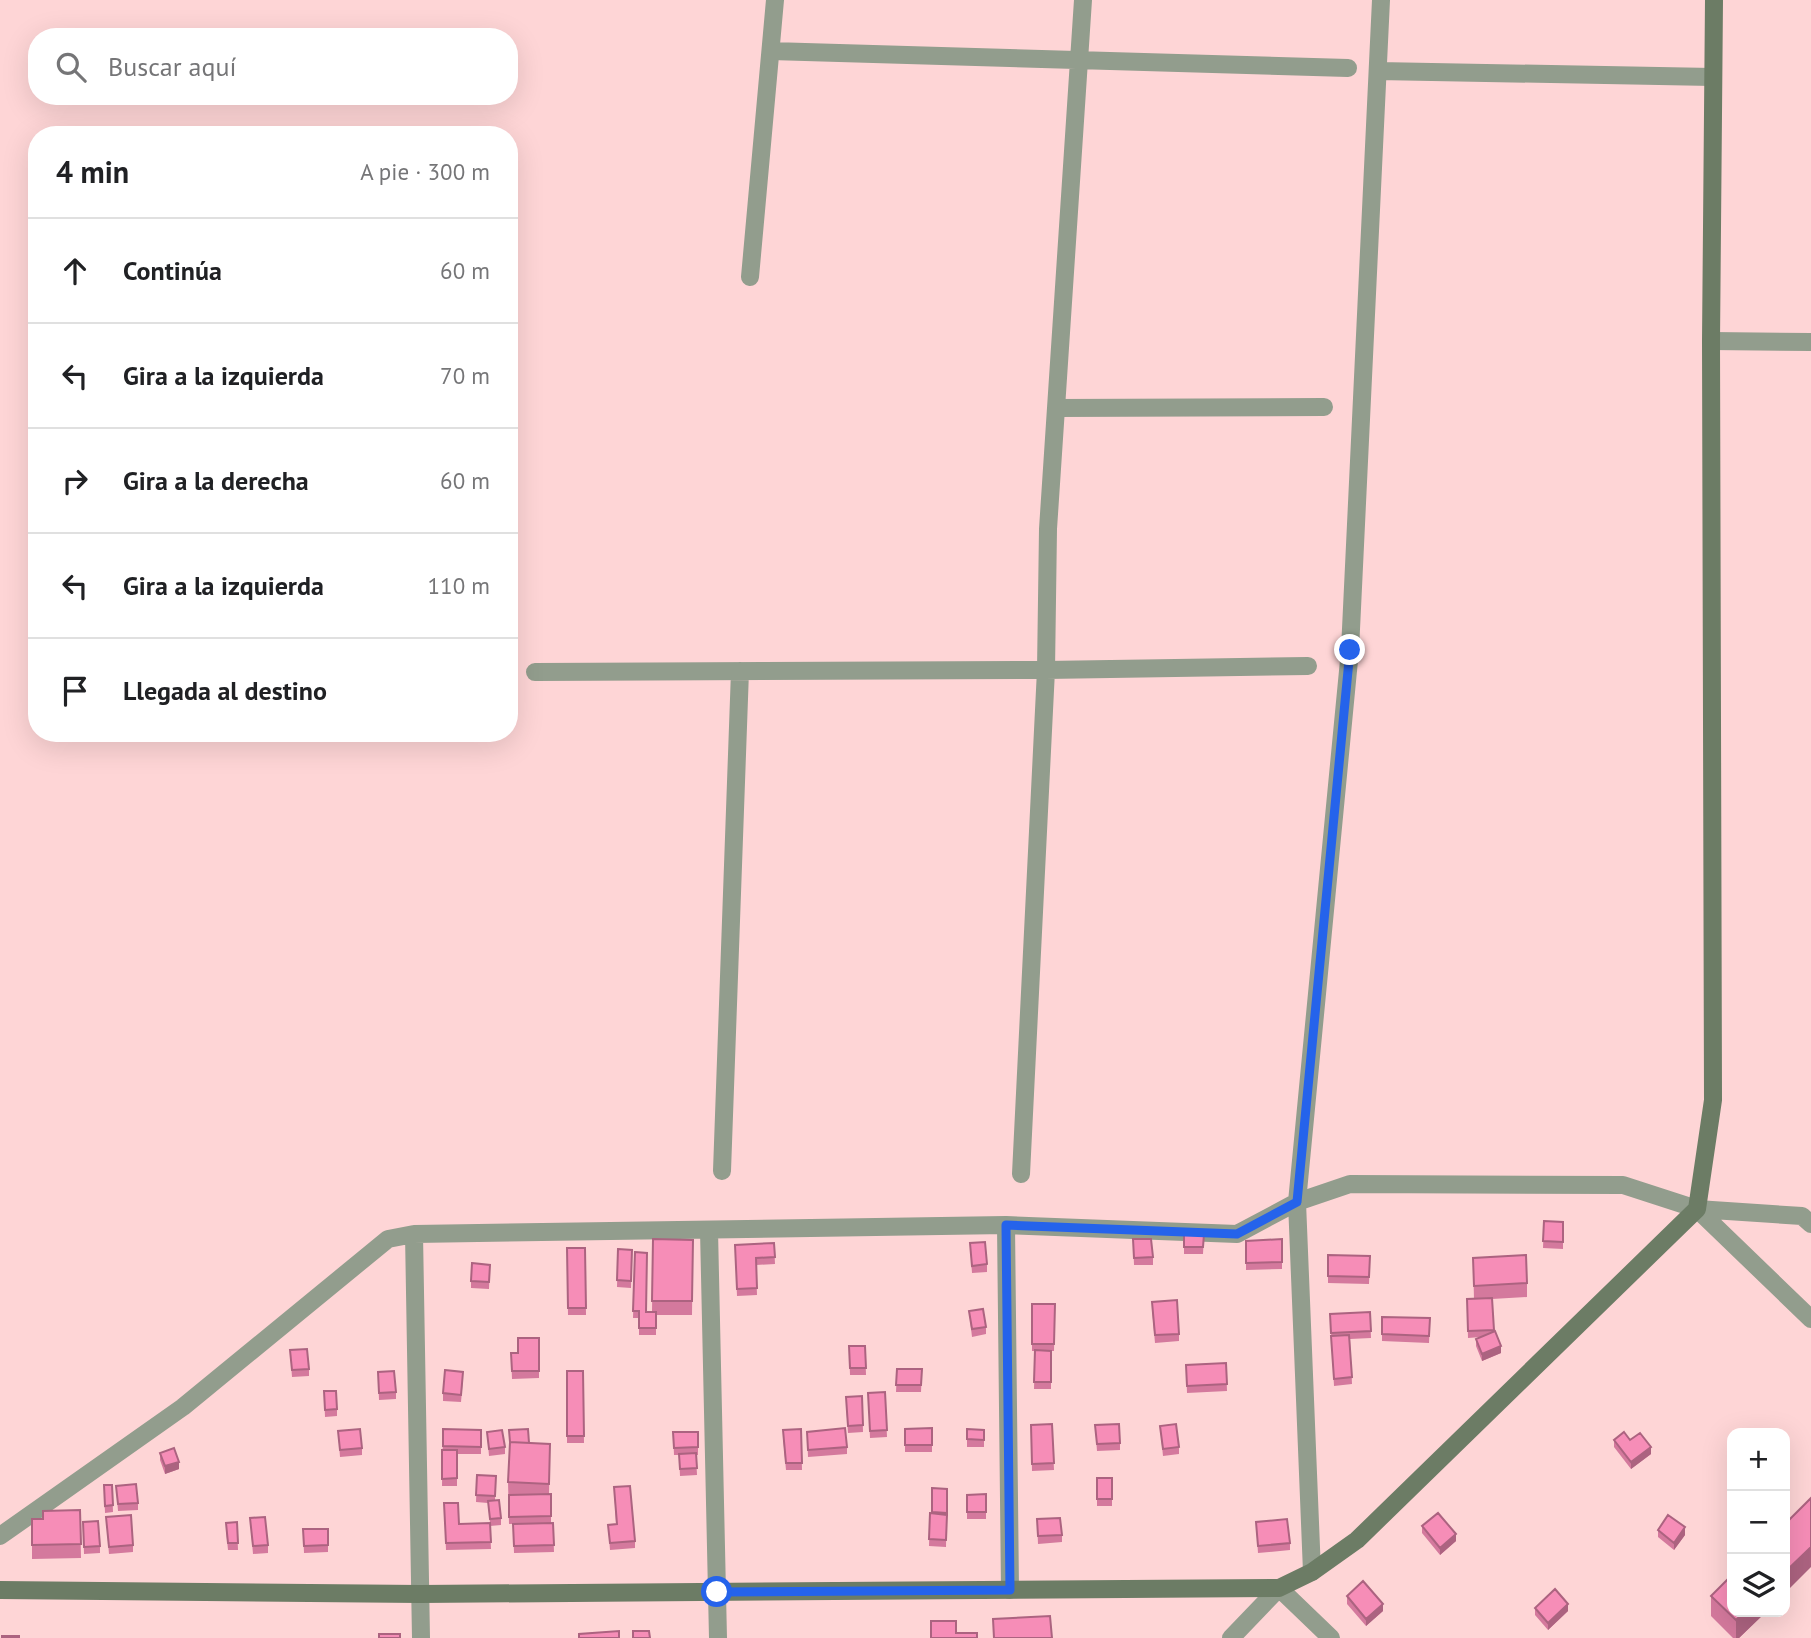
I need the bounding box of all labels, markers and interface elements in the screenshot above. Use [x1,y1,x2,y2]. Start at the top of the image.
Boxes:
search box [28,28,518,105]
icon: search [52,48,90,86]
text: Buscar aquí [108,50,236,83]
text: 4 min [56,152,129,191]
text: A pie · 300 m [360,157,490,186]
icon: ahead [56,252,94,290]
text: Continúa [123,254,222,287]
text: 60 m [440,256,490,285]
icon: left [56,357,94,395]
text: Gira a la izquierda [123,359,324,392]
text: 70 m [440,361,490,390]
icon: right [56,462,94,500]
text: Gira a la derecha [123,464,309,497]
text: 60 m [440,466,490,495]
icon: left [56,567,94,605]
text: Gira a la izquierda [123,569,324,602]
text: 110 m [428,571,490,600]
route end [1334,634,1365,665]
icon: arrive [56,672,94,710]
text: Llegada al destino [123,674,327,707]
map controls [1727,1428,1790,1617]
button: + [1727,1428,1790,1491]
button: − [1727,1491,1790,1554]
button: layers [1727,1554,1790,1617]
route start [701,1576,732,1607]

